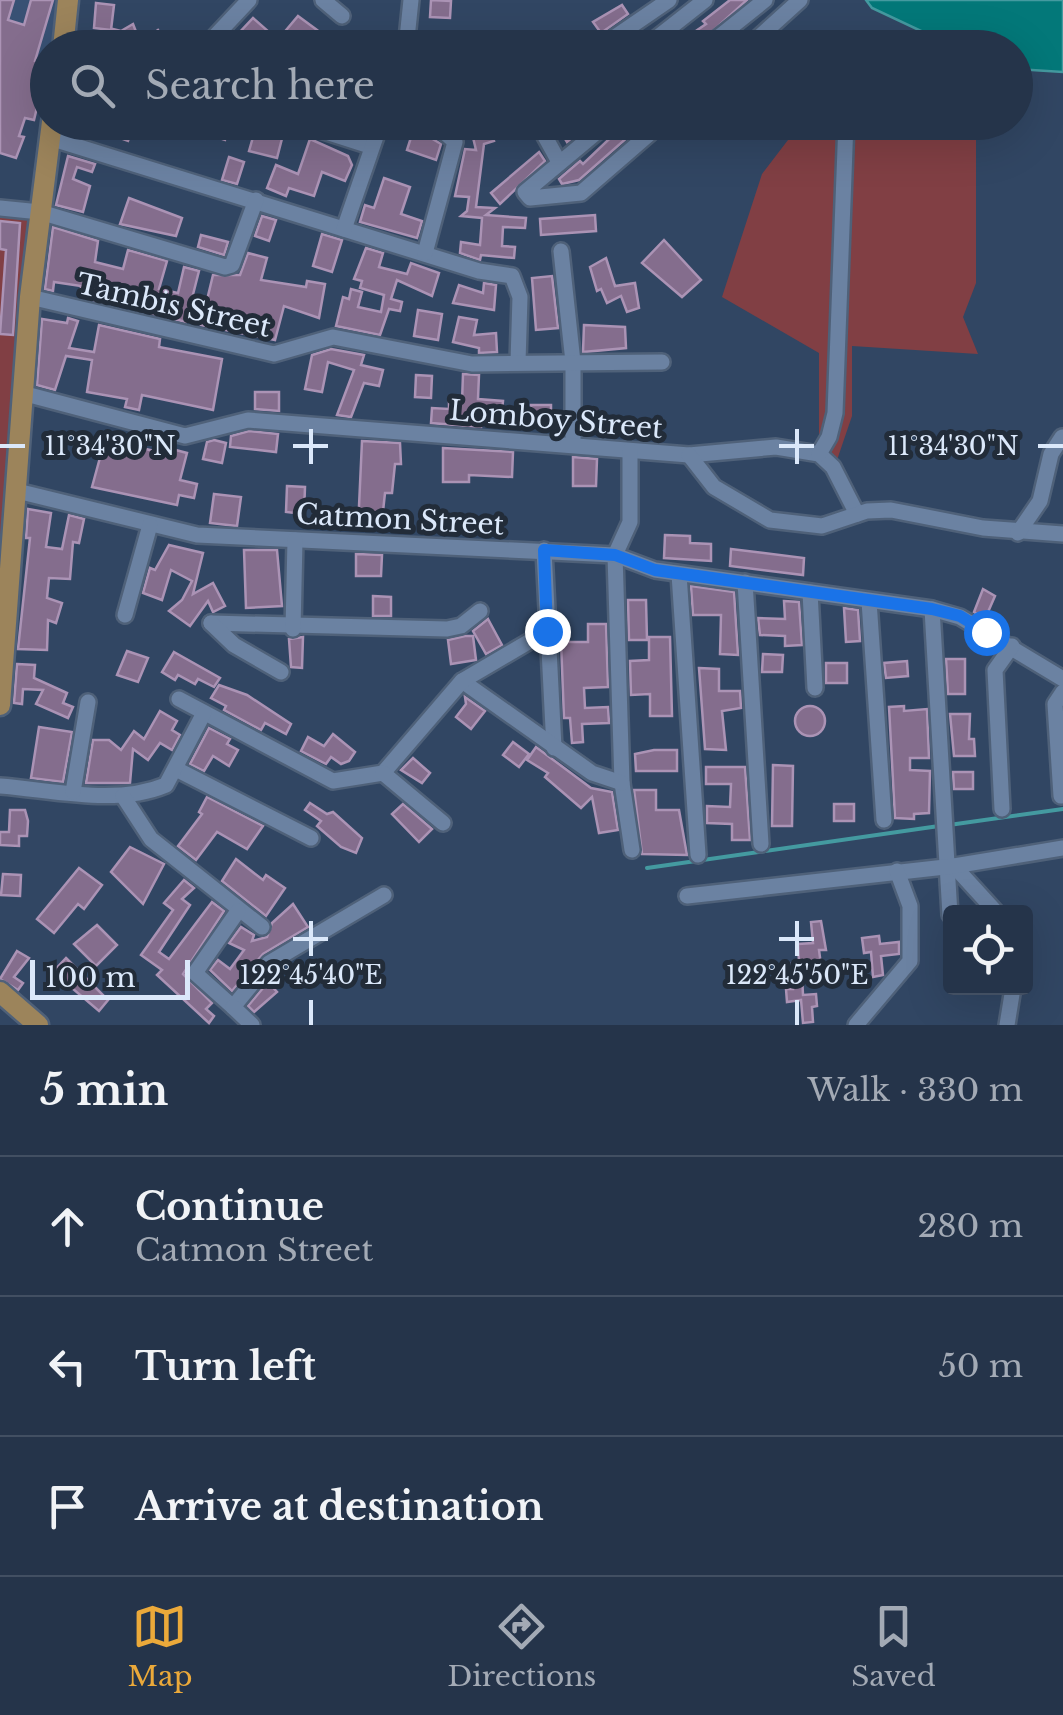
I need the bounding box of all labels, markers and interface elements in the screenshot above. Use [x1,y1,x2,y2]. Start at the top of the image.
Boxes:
search box [30,30,1033,140]
icon: search [65,58,120,113]
text: Search here [145,62,375,109]
street label: Tambis Street [74,266,275,345]
street label: Lomboy Street [448,393,665,446]
text: 11°34'30"N [45,431,175,462]
text: 11°34'30"N [888,431,1018,462]
street label: Catmon Street [295,497,505,542]
route end [525,609,571,655]
route start [964,610,1010,656]
map controls [943,905,1033,995]
button: locate [943,905,1033,995]
scale bar [30,955,190,1000]
text: 100 m [45,960,136,995]
text: 122°45'40"E [240,960,382,991]
text: 122°45'50"E [726,960,868,991]
text: 5 min [40,1064,168,1116]
text: Walk · 330 m [808,1070,1023,1110]
text: Continue [135,1183,324,1230]
icon: ahead [40,1199,95,1254]
text: 280 m [918,1206,1023,1246]
text: Catmon Street [135,1230,373,1270]
icon: left [40,1339,95,1394]
text: Turn left [135,1343,316,1390]
text: 50 m [938,1346,1023,1386]
icon: arrive [40,1479,95,1534]
text: Arrive at destination [135,1483,544,1530]
tab: Map [127,1599,192,1694]
tab: Directions [447,1599,596,1694]
tab: Saved [851,1599,936,1694]

